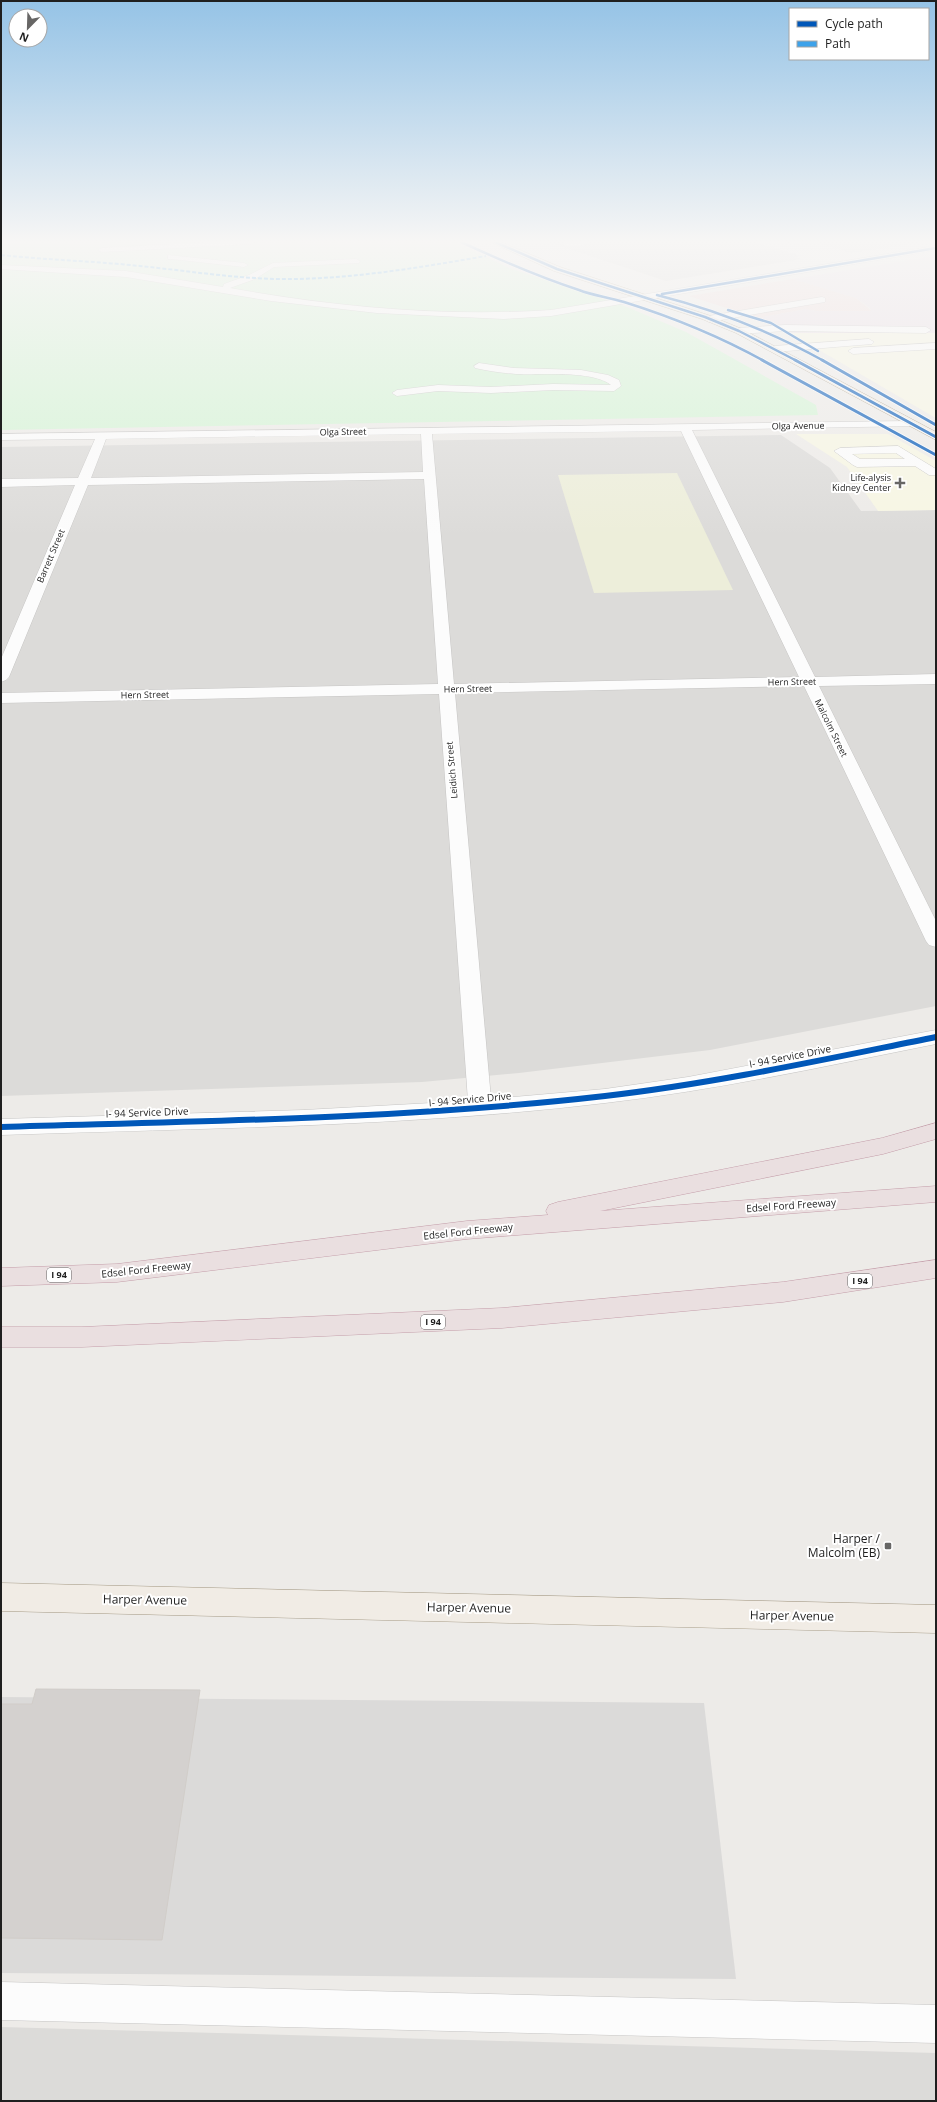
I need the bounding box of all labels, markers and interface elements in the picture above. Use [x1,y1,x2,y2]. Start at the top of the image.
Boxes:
north arrow [8,8,48,48]
legend [789,8,929,60]
text: Cycle path [825,15,883,32]
text: N [17,29,31,46]
text: Path [825,35,851,52]
street label: Olga Avenue [771,419,825,432]
street label: Olga Street [320,425,366,438]
place label: Life-alysis Kidney Center [832,471,891,494]
marker: Life-alysis Kidney Center [894,477,906,489]
street label: Barrett Street [33,527,68,585]
street label: Hern Street [768,675,816,688]
street label: Hern Street [444,682,492,695]
street label: Hern Street [121,688,169,701]
street label: Malcolm Street [812,697,851,759]
street label: Leidich Street [443,741,460,799]
street label: I- 94 Service Drive [748,1041,832,1071]
street label: I- 94 Service Drive [428,1088,512,1110]
street label: I- 94 Service Drive [105,1104,189,1120]
street label: Edsel Ford Freeway [746,1195,837,1215]
street label: Edsel Ford Freeway [423,1219,514,1243]
street label: Edsel Ford Freeway [101,1257,192,1281]
road number: I 94 [47,1268,71,1282]
road number: I 94 [848,1274,872,1288]
road number: I 94 [421,1315,445,1329]
place label: Harper / Malcolm (EB) [808,1530,881,1561]
marker: Harper / Malcolm (EB) [883,1541,893,1551]
street label: Harper Avenue [103,1590,188,1609]
street label: Harper Avenue [427,1598,512,1617]
street label: Harper Avenue [750,1606,835,1625]

